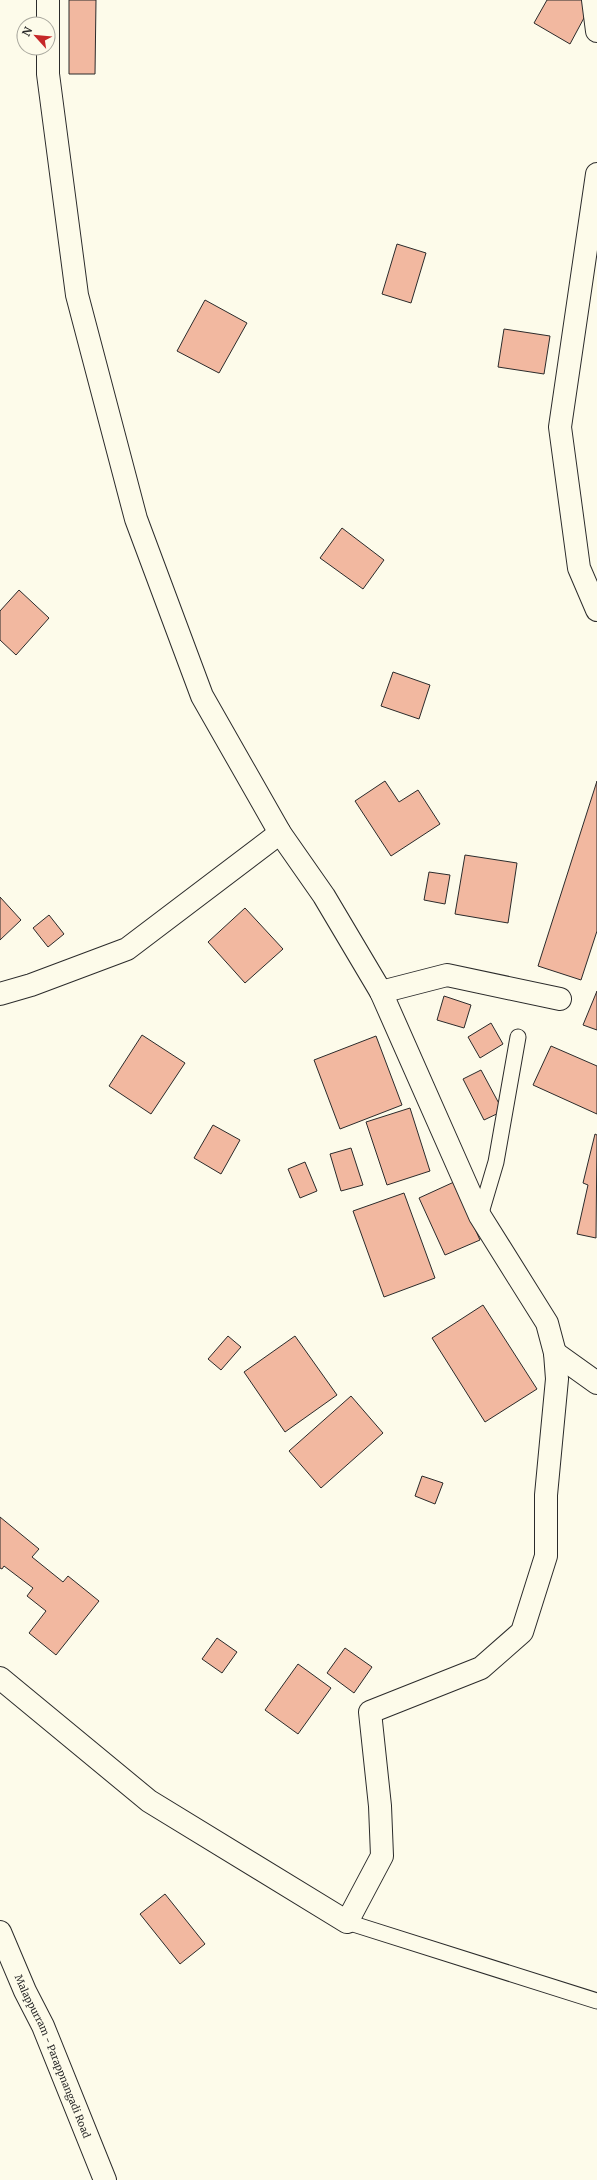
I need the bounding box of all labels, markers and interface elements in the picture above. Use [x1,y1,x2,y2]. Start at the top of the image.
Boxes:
north arrow [16,16,56,56]
text: N [19,24,35,39]
street label: Malappurram - Parappnangadi Road [12,1973,93,2140]

